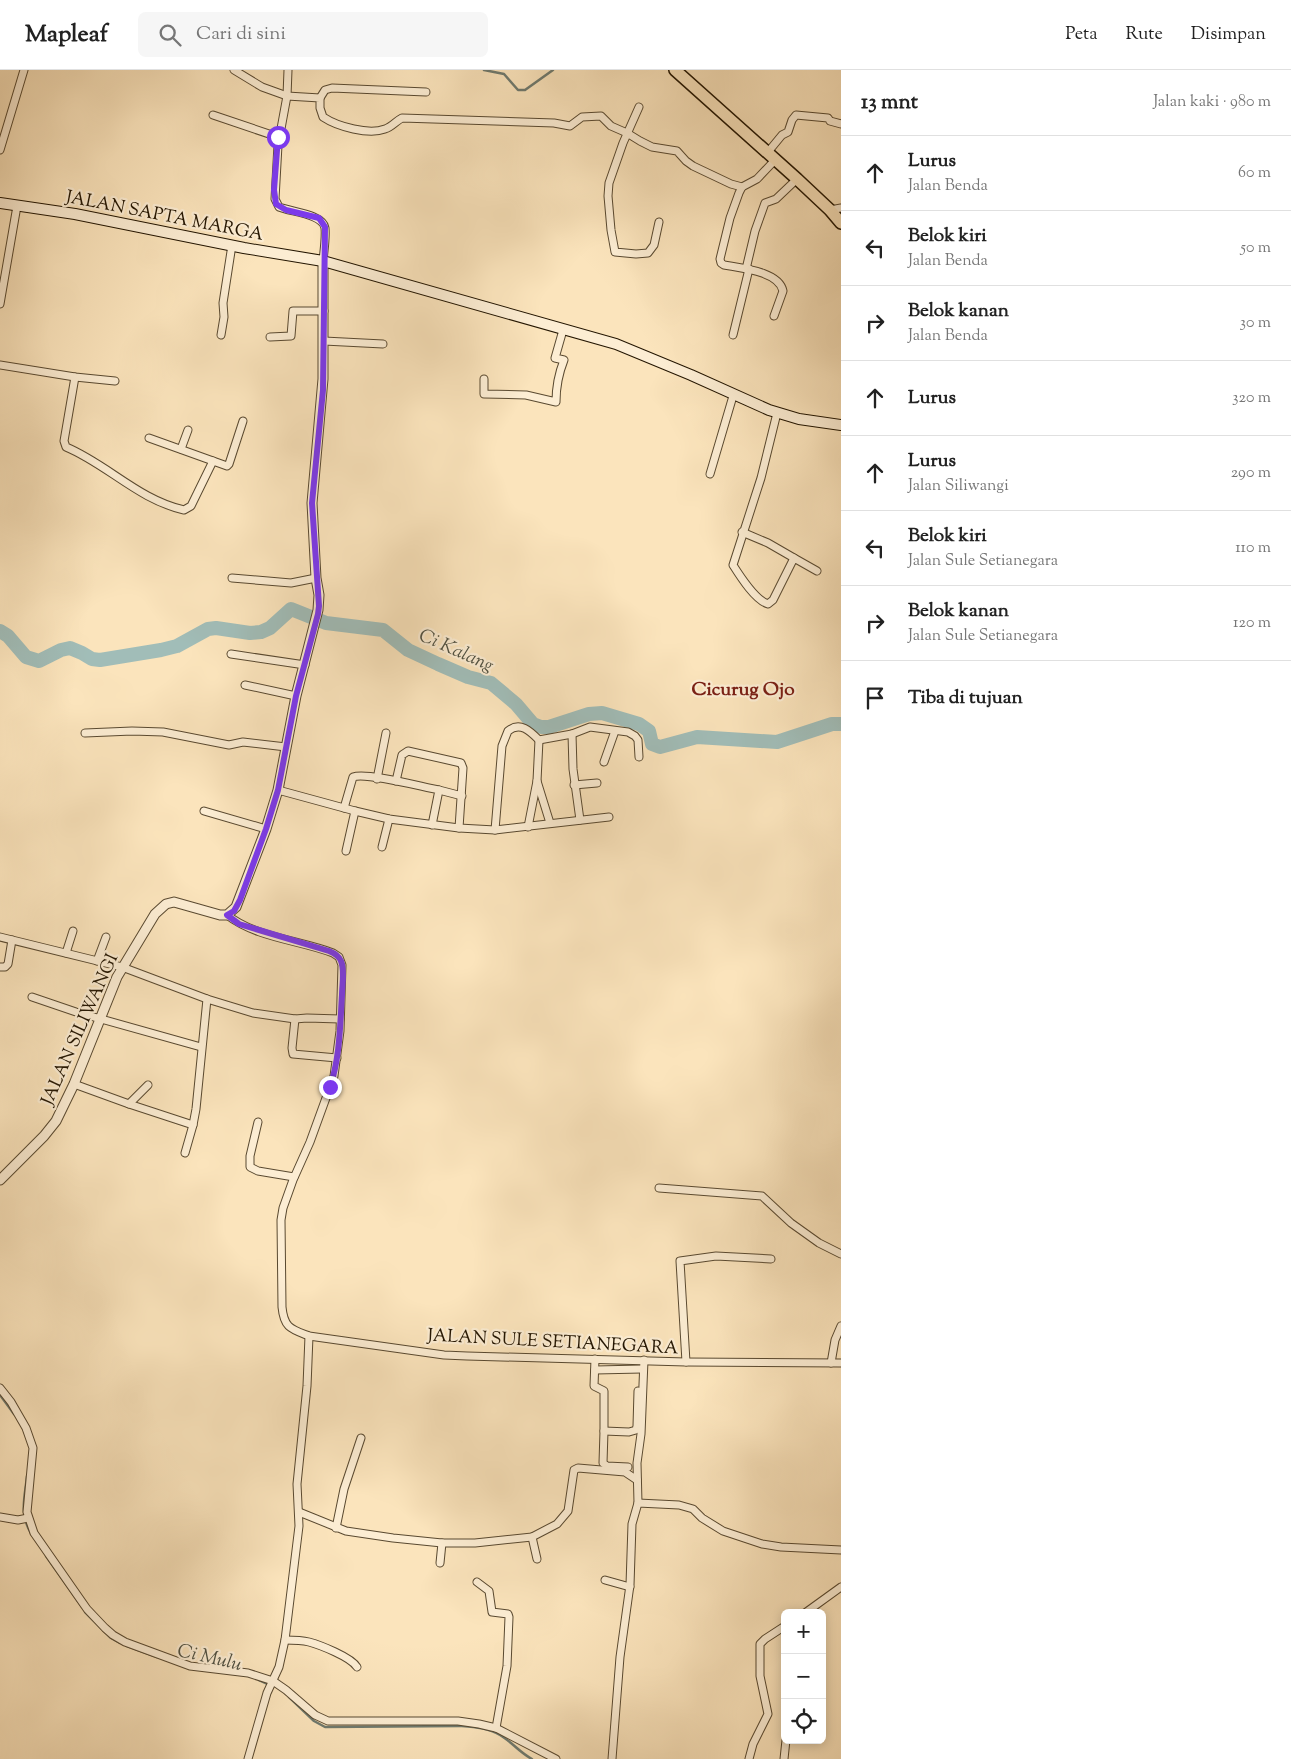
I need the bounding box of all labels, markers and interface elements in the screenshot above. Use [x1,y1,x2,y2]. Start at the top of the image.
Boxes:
search box [138,12,488,57]
text: Mapleaf [25,18,108,52]
icon: search [156,21,184,49]
text: Cari di sini [196,21,286,48]
text: Peta [1065,22,1097,48]
text: Rute [1125,22,1163,48]
text: Disimpan [1191,22,1266,48]
text: 13 mnt [861,88,918,118]
text: Jalan kaki · 980 m [1153,91,1271,114]
route start [267,126,290,149]
text: Lurus [908,148,956,175]
icon: ahead [861,159,889,187]
text: 60 m [1238,162,1271,185]
text: Jalan Benda [908,175,988,198]
street label: JALAN SAPTA MARGA [63,185,266,249]
text: Belok kiri [908,223,987,250]
icon: left [861,234,889,262]
text: 50 m [1240,237,1271,260]
text: Jalan Benda [908,250,988,273]
text: Belok kanan [908,298,1009,325]
icon: right [861,309,889,337]
text: 30 m [1240,312,1271,335]
text: Jalan Benda [908,325,988,348]
icon: ahead [861,384,889,412]
text: Lurus [908,385,956,412]
text: 320 m [1232,387,1271,410]
text: Lurus [908,448,956,475]
icon: ahead [861,459,889,487]
text: 290 m [1231,462,1271,485]
text: Jalan Siliwangi [908,475,1009,498]
text: Belok kiri [908,523,987,550]
icon: left [861,534,889,562]
text: 110 m [1235,537,1271,560]
text: Jalan Sule Setianegara [908,550,1058,573]
text: Belok kanan [908,598,1009,625]
icon: right [861,609,889,637]
text: 120 m [1233,612,1271,635]
water label: Ci Kalang [414,623,498,680]
text: Jalan Sule Setianegara [908,625,1058,648]
district label: Cicurug Ojo [691,677,795,704]
icon: arrive [861,684,889,712]
text: Tiba di tujuan [908,685,1023,712]
street label: JALAN SILIWANGI [35,950,126,1111]
route end [319,1076,342,1099]
street label: JALAN SULE SETIANEGARA [426,1323,679,1363]
map controls [781,1609,826,1744]
button: + [781,1609,826,1654]
water label: Ci Mulu [175,1638,244,1679]
button: − [781,1654,826,1699]
button: locate [781,1699,826,1744]

